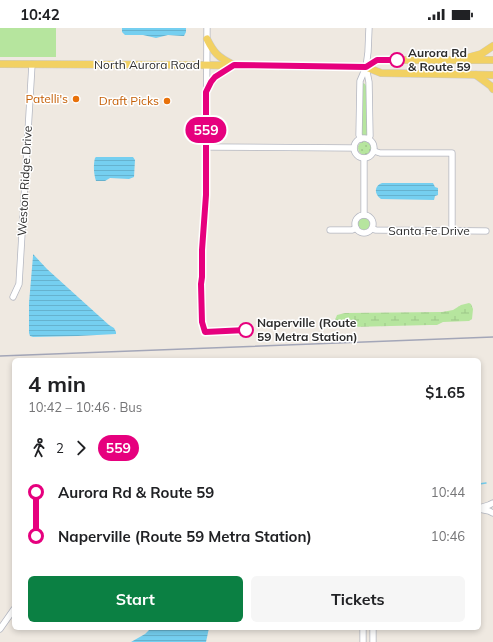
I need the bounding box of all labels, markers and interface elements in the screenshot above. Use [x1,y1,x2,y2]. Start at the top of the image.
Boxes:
text: 10:42 [20,5,60,24]
place label: Aurora Rd & Route 59 [408,45,471,74]
marker: Aurora Rd & Route 59 [389,52,405,68]
street label: North Aurora Road [94,57,200,72]
place label: Patelli's [25,91,68,106]
place label: Draft Picks [99,93,159,108]
marker: Patelli's [71,94,81,104]
marker: Draft Picks [162,96,172,106]
line badge: 559 [183,117,229,143]
text: 559 [193,121,219,139]
street label: Weston Ridge Drive [14,125,35,237]
street label: Santa Fe Drive [388,223,470,238]
place label: Naperville (Route 59 Metra Station) [257,315,358,344]
marker: Naperville (Route 59 Metra Station) [238,322,254,338]
text: 4 min [28,370,86,398]
text: $1.65 [425,383,465,402]
text: 10:42 – 10:46 · Bus [28,399,142,415]
icon: walk [28,437,50,459]
icon: forward [70,437,92,459]
text: 559 [106,439,131,457]
text: 2 [56,440,64,456]
text: Aurora Rd & Route 59 [58,483,214,502]
text: 10:44 [431,484,465,500]
text: Naperville (Route 59 Metra Station) [58,527,312,546]
text: 10:46 [431,528,465,544]
button: Start [28,576,243,622]
button: Tickets [251,576,465,622]

